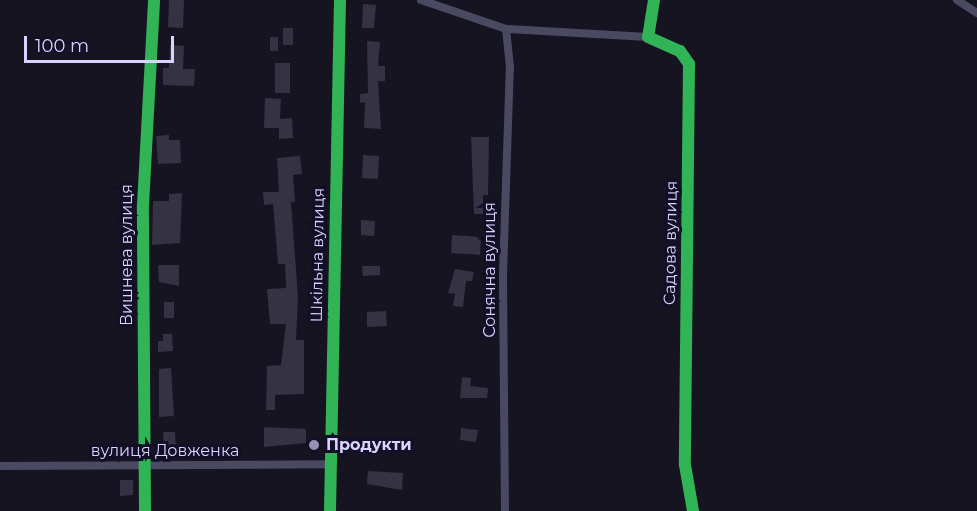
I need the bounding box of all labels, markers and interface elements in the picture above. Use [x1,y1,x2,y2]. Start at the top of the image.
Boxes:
scale bar [27,24,177,62]
text: 100 m [35,35,89,57]
street label: Садова вулиця [660,181,682,305]
street label: Вишнева вулиця [117,184,137,326]
street label: Шкільна вулиця [307,188,329,322]
street label: Сонячна вулиця [480,202,500,338]
place label: Продукти [326,435,412,455]
marker: Продукти [307,438,321,452]
street label: вулиця Довженка [91,441,239,461]

